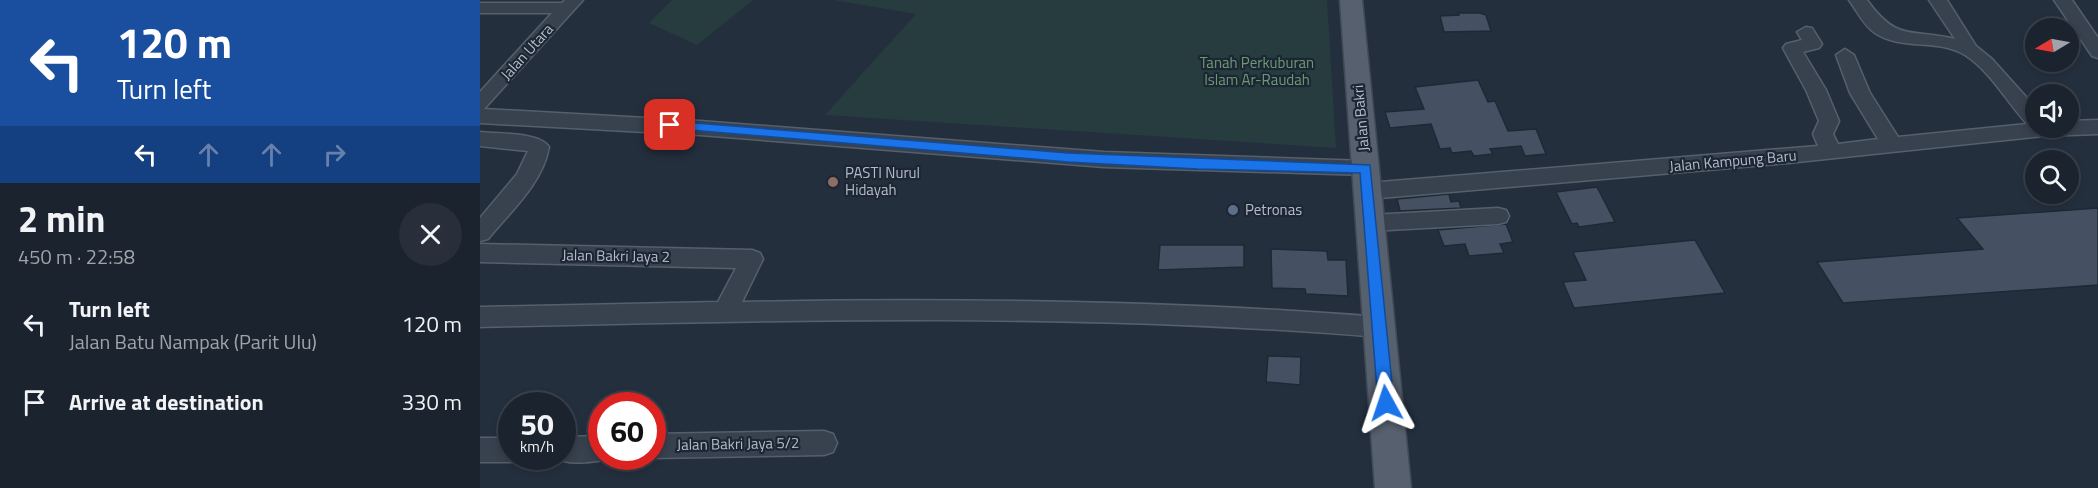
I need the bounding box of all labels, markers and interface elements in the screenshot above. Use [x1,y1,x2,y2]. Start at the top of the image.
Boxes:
text: 120 m [117,10,232,74]
street label: Jalan Utara [495,18,559,85]
north arrow [2025,18,2079,72]
map controls [2025,18,2079,204]
icon: left [18,24,96,102]
park label: Tanah Perkuburan Islam Ar-Raudah [1200,51,1314,91]
text: Turn left [117,68,211,109]
street label: Jalan Bakri [1346,84,1375,152]
button: sound [2025,84,2079,138]
pin [644,99,695,150]
icon: arrive [653,108,686,141]
icon: left [129,138,162,171]
icon: ahead [192,138,225,171]
icon: ahead [255,138,288,171]
icon: right [318,138,351,171]
street label: Jalan Kampung Baru [1668,143,1798,178]
button: search [2025,150,2079,204]
place label: PASTI Nurul Hidayah [845,161,920,201]
marker: PASTI Nurul Hidayah [826,175,840,189]
text: 2 min [18,191,105,246]
place label: Petronas [1245,198,1302,221]
button: close [399,203,462,266]
marker: Petronas [1226,203,1240,217]
text: 450 m · 22:58 [18,241,135,272]
street label: Jalan Bakri Jaya 2 [562,243,670,268]
text: Turn left [69,292,150,326]
text: 120 m [402,307,462,341]
icon: left [18,308,51,341]
text: Jalan Batu Nampak (Parit Ulu) [69,326,317,357]
position arrow [1354,371,1418,435]
text: Arrive at destination [69,385,264,419]
text: 330 m [402,385,462,419]
icon: arrive [18,386,51,419]
speed limit sign: 60 [588,392,666,470]
text: 50 [520,401,554,447]
street label: Jalan Bakri Jaya 5/2 [677,431,799,456]
text: km/h [520,435,554,458]

